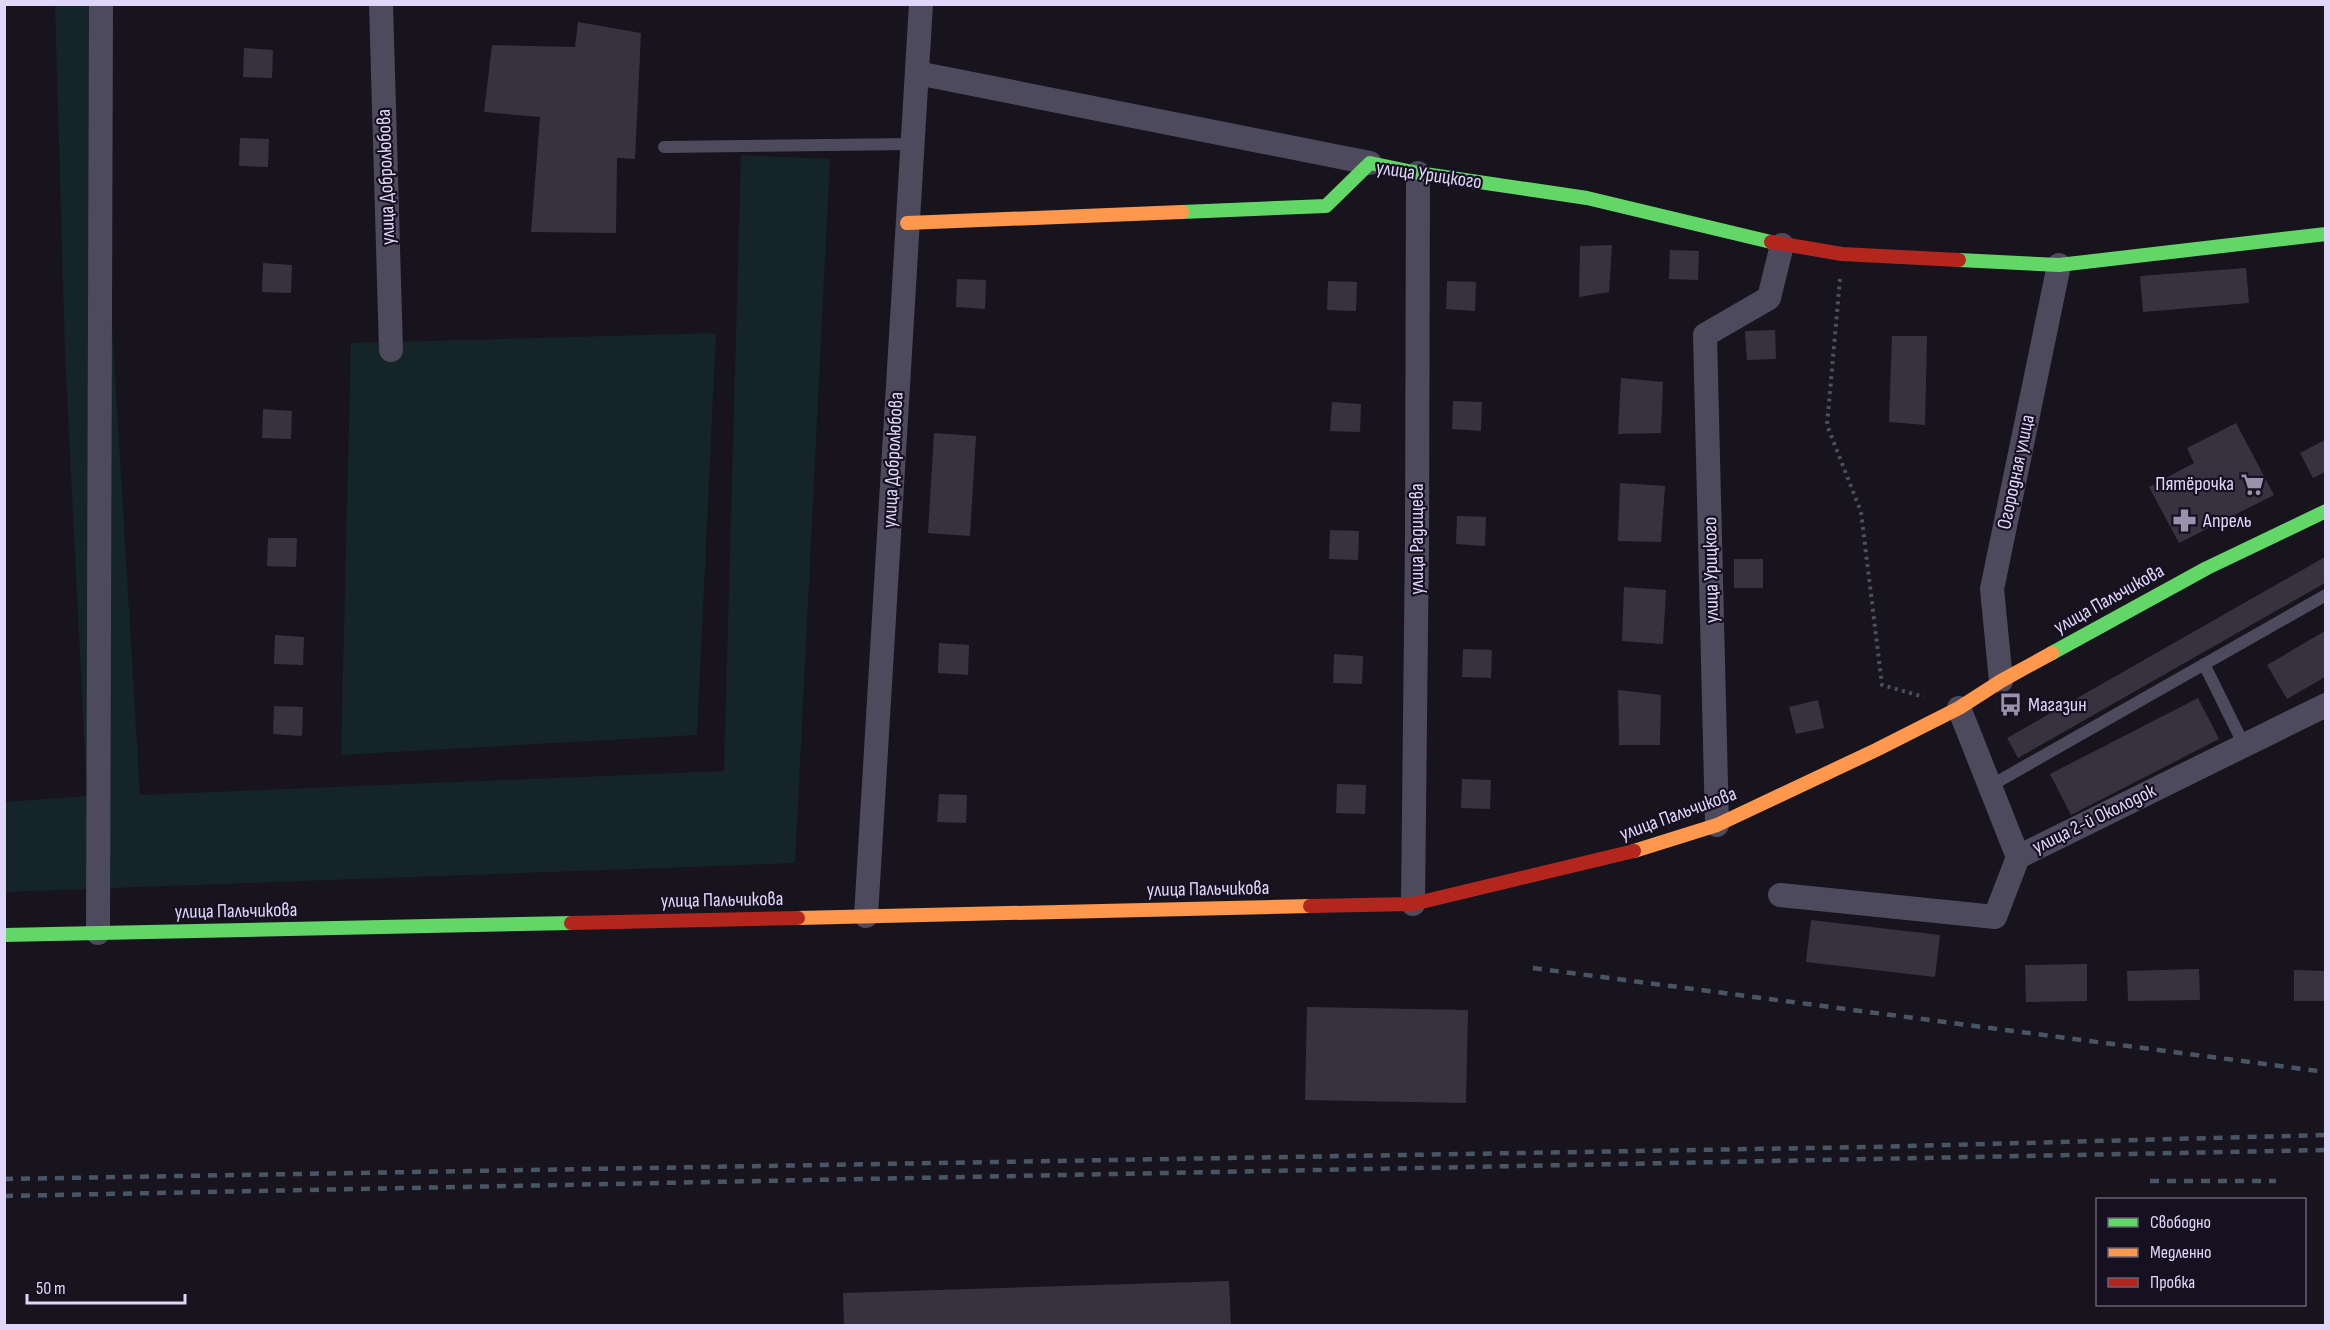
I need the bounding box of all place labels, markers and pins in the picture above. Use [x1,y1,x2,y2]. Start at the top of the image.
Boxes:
supermarket icon: Пятёрочка [2239,471,2265,497]
place label: Пятёрочка [2155,472,2234,496]
pharmacy icon: Апрель [2172,508,2198,534]
place label: Апрель [2202,509,2252,533]
bus stop icon: Магазин [1997,692,2023,718]
place label: Магазин [2028,693,2087,717]

